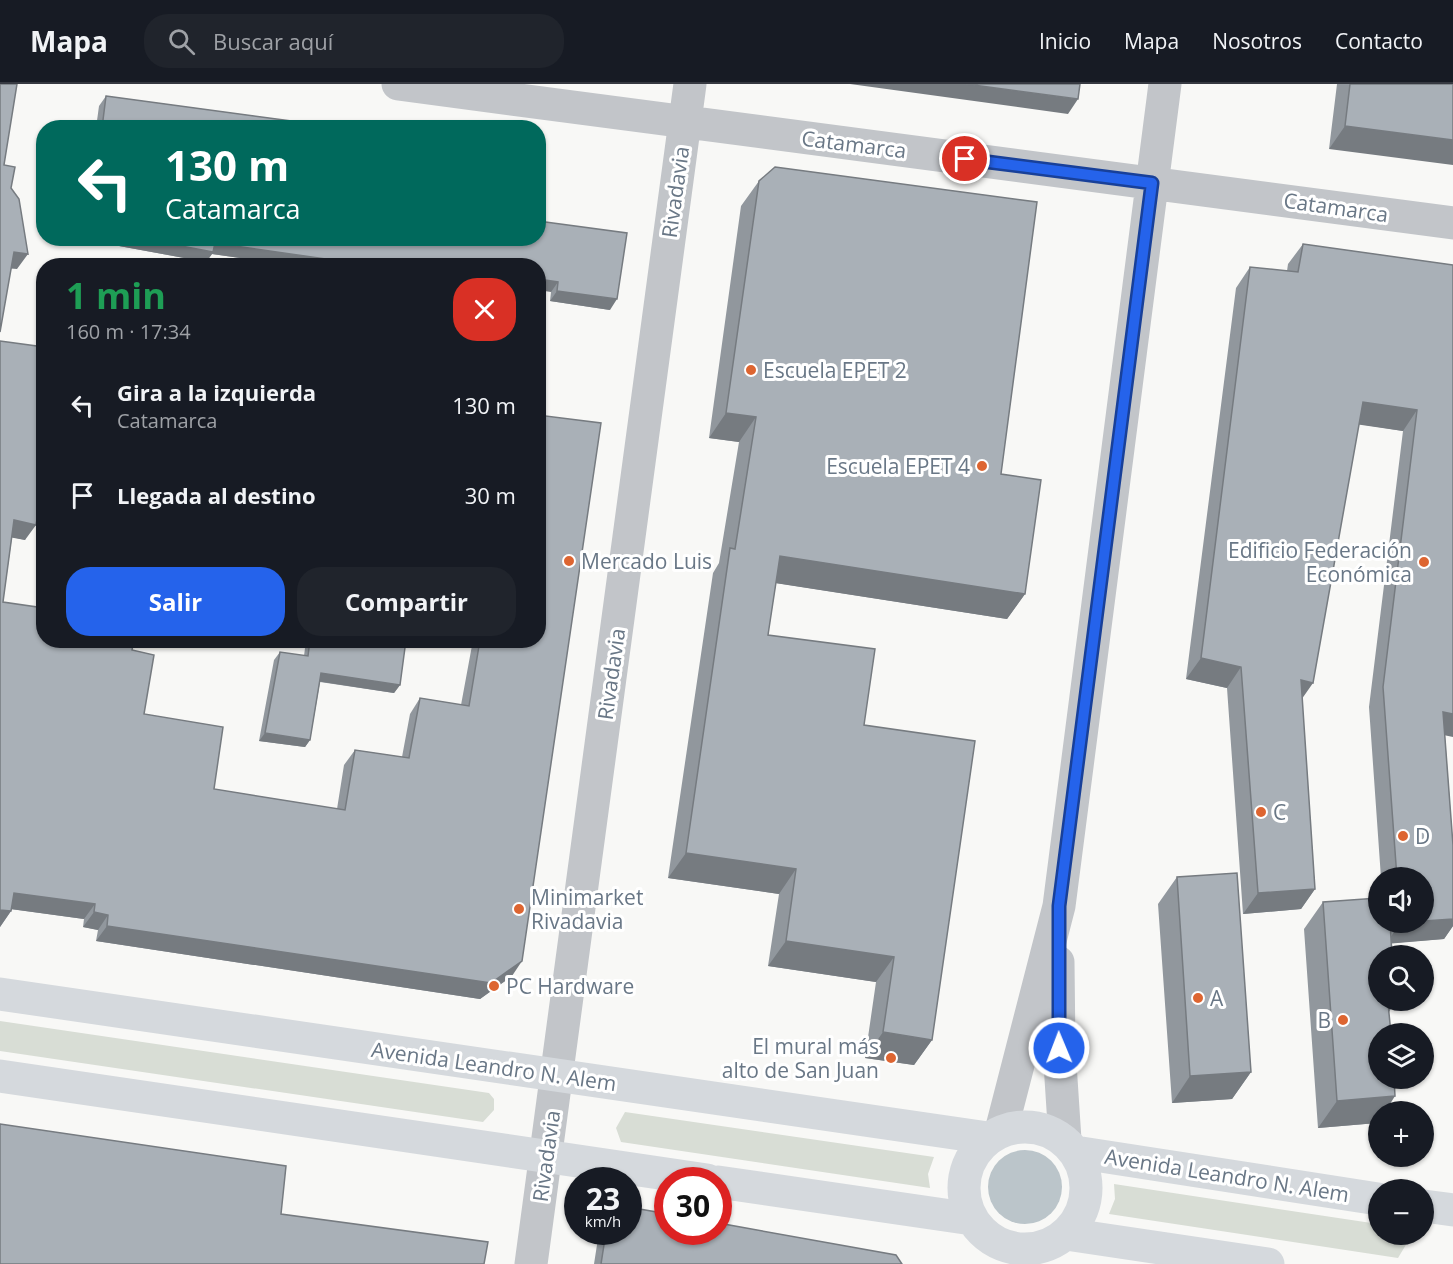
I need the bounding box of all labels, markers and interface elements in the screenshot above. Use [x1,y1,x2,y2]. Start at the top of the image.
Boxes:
search box [144,14,564,68]
text: Mapa [30,22,108,60]
icon: search [165,25,198,58]
text: Buscar aquí [213,26,333,56]
text: Inicio [1039,27,1091,55]
text: Mapa [1124,27,1179,55]
text: Nosotros [1212,27,1302,55]
text: Contacto [1335,27,1423,55]
street label: Catamarca [800,124,908,164]
pin [939,133,990,184]
text: 130 m [165,136,289,193]
icon: arrive [948,142,981,175]
icon: left [66,144,144,222]
street label: Rivadavia [655,144,695,240]
street label: Catamarca [1282,186,1390,228]
text: Catamarca [165,190,301,227]
text: 1 min [66,271,166,320]
button: close [453,278,516,341]
text: 160 m · 17:34 [66,318,191,345]
place label: Escuela EPET 2 [763,356,907,384]
marker: Escuela EPET 2 [744,363,758,377]
text: Gira a la izquierda [117,377,316,407]
icon: left [66,389,99,422]
text: 130 m [452,390,516,420]
text: Catamarca [117,407,217,434]
place label: Escuela EPET 4 [826,452,970,480]
marker: Escuela EPET 4 [975,459,989,473]
icon: arrive [66,479,99,512]
text: Llegada al destino [117,480,316,510]
text: 30 m [465,480,516,510]
place label: Edificio Federación Económica [1228,536,1412,588]
place label: Mercado Luis [581,547,712,575]
marker: Mercado Luis [562,554,576,568]
marker: Edificio Federación Económica [1417,555,1431,569]
button: Salir [66,567,285,636]
button: Compartir [297,567,516,636]
street label: Rivadavia [591,626,631,722]
place label: C [1273,798,1286,826]
marker: C [1254,805,1268,819]
place label: D [1415,822,1430,850]
marker: D [1396,829,1410,843]
map controls [1368,867,1434,1245]
button: sound [1368,867,1434,933]
place label: Minimarket Rivadavia [531,883,643,935]
marker: Minimarket Rivadavia [512,902,526,916]
button: search [1368,945,1434,1011]
place label: PC Hardware [506,972,634,1000]
marker: PC Hardware [487,979,501,993]
place label: A [1210,984,1224,1012]
marker: A [1191,991,1205,1005]
place label: B [1317,1006,1331,1034]
marker: B [1336,1013,1350,1027]
position arrow [1027,1016,1091,1080]
button: layers [1368,1023,1434,1089]
place label: El mural más alto de San Juan [722,1032,879,1084]
street label: Avenida Leandro N. Alem [370,1035,618,1097]
marker: El mural más alto de San Juan [884,1051,898,1065]
button: + [1368,1101,1434,1167]
street label: Rivadavia [526,1108,566,1204]
street label: Avenida Leandro N. Alem [1103,1142,1351,1208]
speed limit sign: 30 [654,1167,732,1245]
text: 23 [586,1178,620,1219]
button: − [1368,1179,1434,1245]
text: km/h [585,1211,621,1231]

